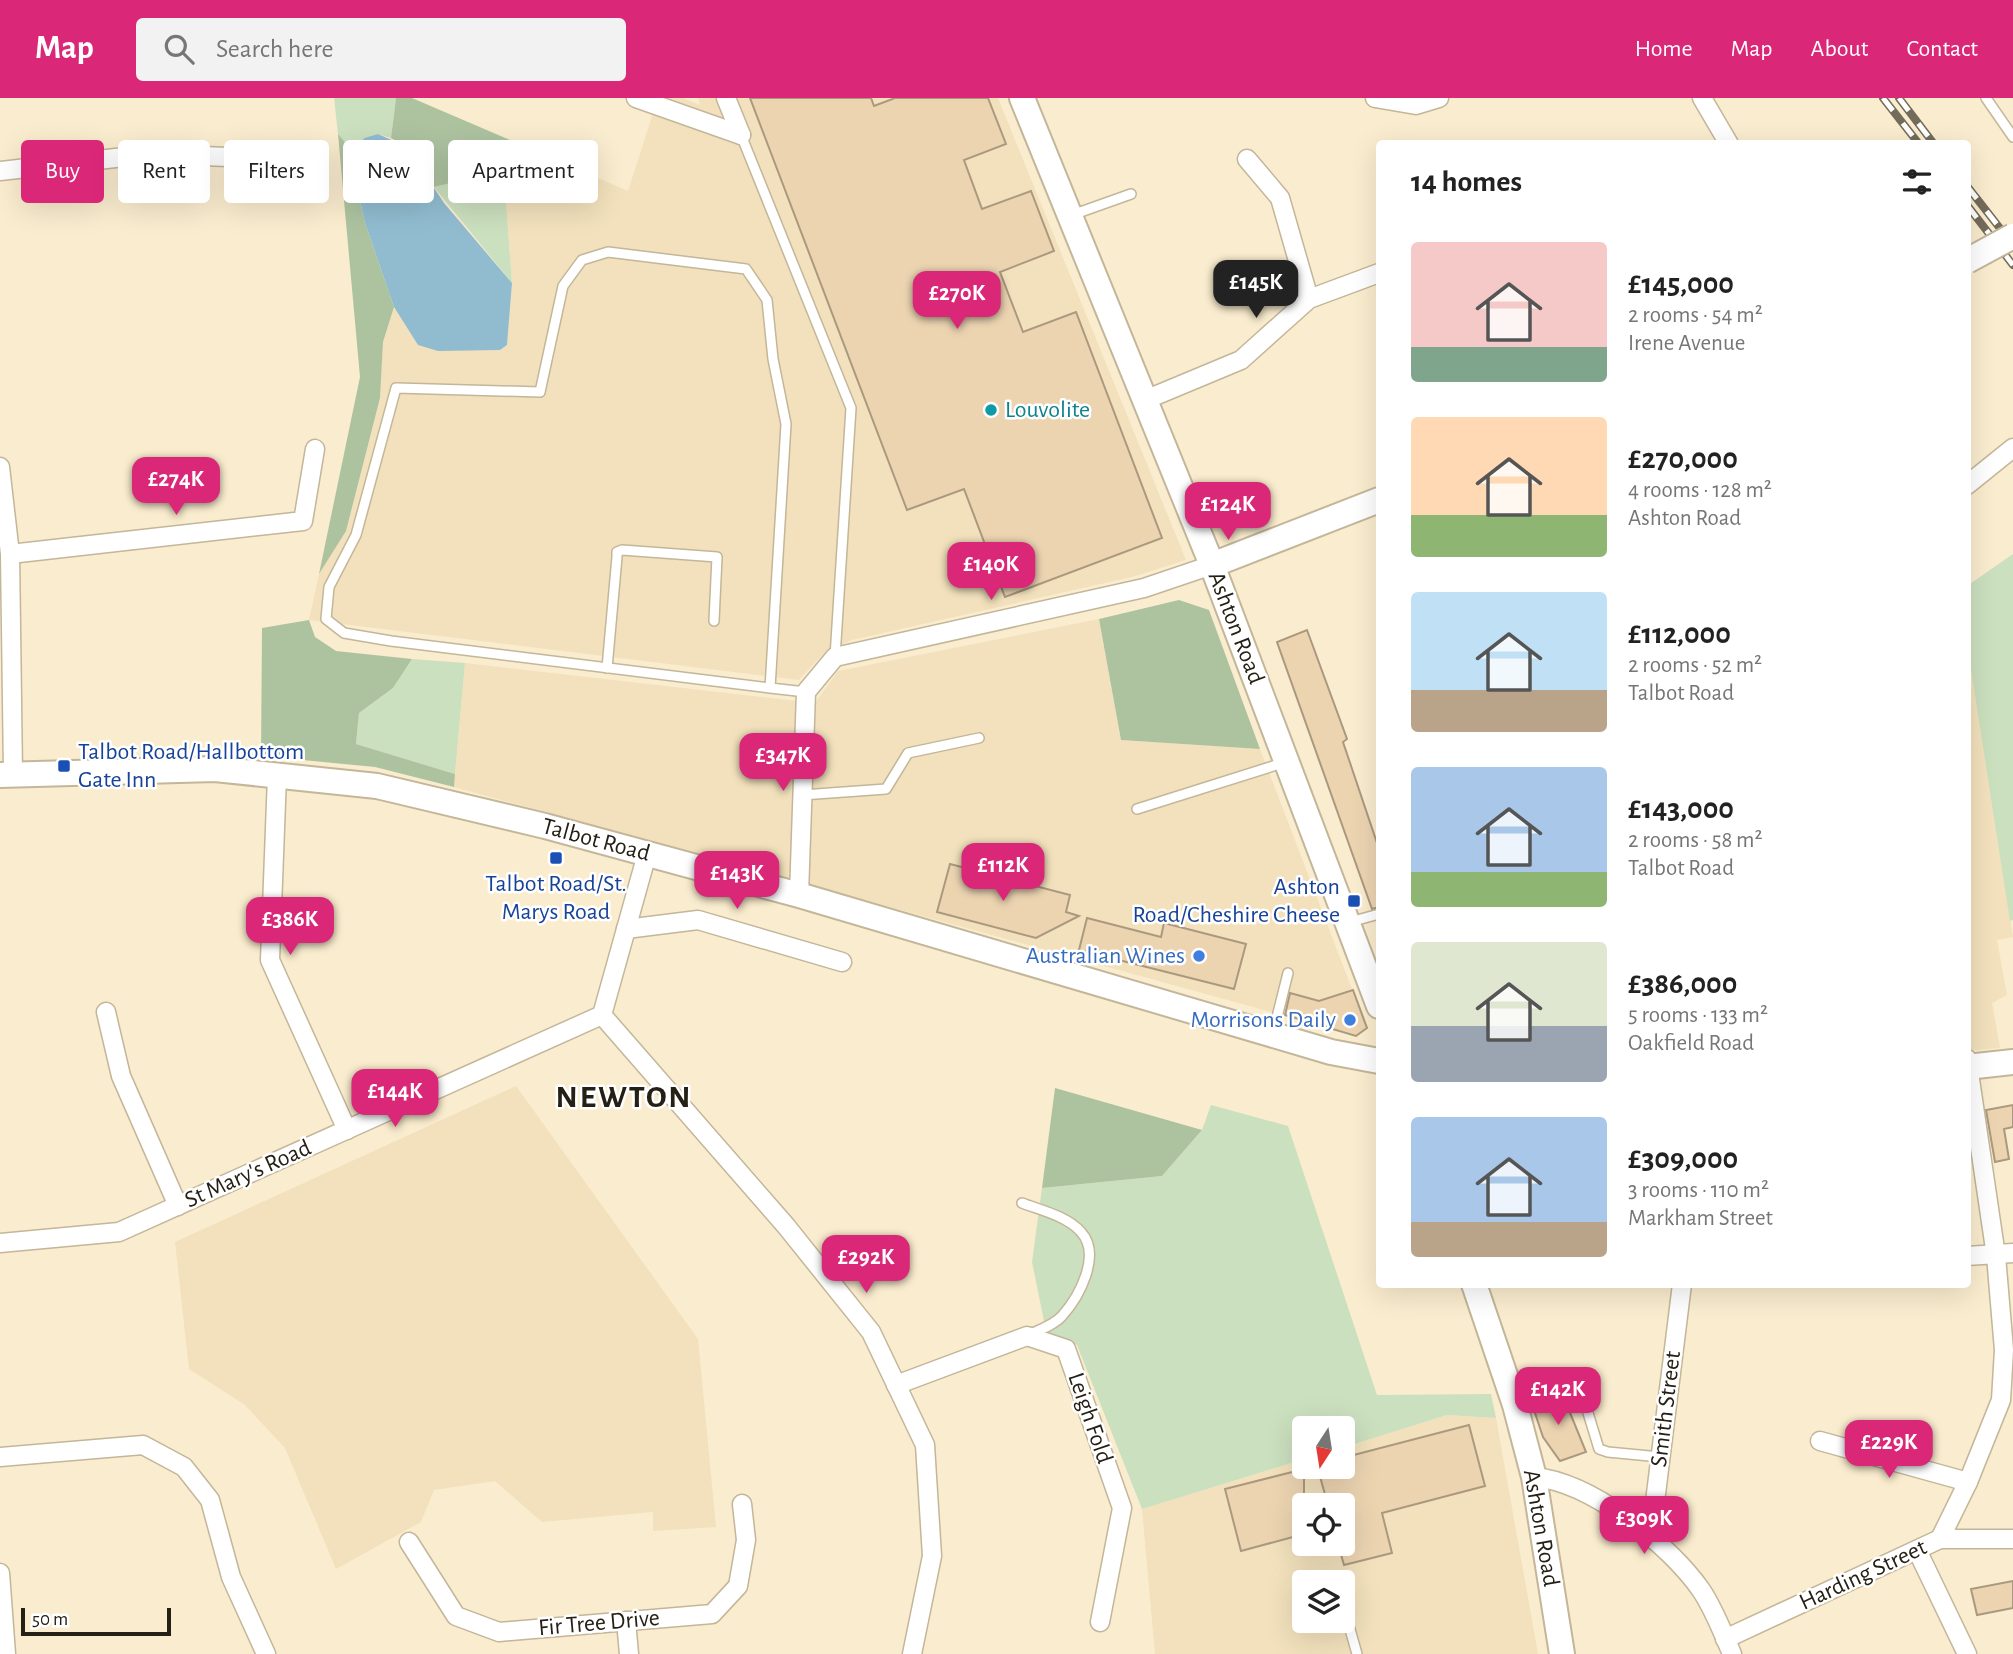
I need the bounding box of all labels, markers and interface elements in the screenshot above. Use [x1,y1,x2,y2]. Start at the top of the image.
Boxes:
search box [136,18,626,81]
icon: search [160,30,198,68]
text: Map [35,32,94,65]
text: Search here [216,36,334,62]
text: Home [1635,37,1693,61]
text: Map [1731,37,1773,61]
text: About [1811,37,1868,61]
text: Contact [1906,37,1978,61]
chip: Buy [21,140,104,203]
chip: Rent [118,140,210,203]
chip: Filters [224,140,329,203]
chip: New [343,140,434,203]
chip: Apartment [448,140,598,203]
icon: filters [1898,163,1936,201]
text: 14 homes [1411,167,1522,197]
pin: £145K [1207,260,1305,320]
text: £145,000 [1628,269,1734,299]
icon: home [1467,270,1551,354]
text: £145K [1229,271,1283,294]
pin: £270K [908,272,1006,331]
text: £270K [929,282,985,305]
text: 2 rooms · 54 m² [1628,304,1763,327]
text: Irene Avenue [1628,332,1745,355]
place label: Louvolite [1005,398,1090,422]
marker: Louvolite [983,402,999,418]
text: £270,000 [1628,444,1738,474]
icon: home [1467,445,1551,529]
pin: £274K [127,458,225,517]
text: £274K [148,468,204,491]
text: 4 rooms · 128 m² [1628,479,1772,502]
pin: £124K [1179,482,1277,542]
text: £124K [1201,493,1255,516]
text: Ashton Road [1628,507,1741,530]
pin: £140K [942,542,1040,602]
text: £140K [963,553,1019,576]
street label: Ashton Road [1204,569,1268,687]
text: £112,000 [1628,619,1731,649]
icon: home [1467,620,1551,704]
text: 2 rooms · 52 m² [1628,654,1762,677]
text: Talbot Road [1628,682,1734,705]
pin: £347K [734,734,832,793]
place label: Talbot Road/Hallbottom Gate Inn [78,740,304,792]
text: £347K [755,744,811,767]
marker: Talbot Road/Hallbottom Gate Inn [56,758,72,774]
text: £143,000 [1628,794,1734,824]
icon: home [1467,795,1551,879]
street label: Talbot Road [539,814,653,866]
text: 2 rooms · 58 m² [1628,829,1763,852]
pin: £112K [954,844,1052,903]
marker: Talbot Road/St. Marys Road [548,850,564,866]
pin: £143K [688,852,786,911]
text: £112K [977,854,1029,877]
text: Talbot Road [1628,857,1734,880]
text: £143K [710,862,764,885]
place label: Talbot Road/St. Marys Road [485,872,627,924]
place label: Ashton Road/Cheshire Cheese [1132,875,1340,927]
marker: Ashton Road/Cheshire Cheese [1346,893,1362,909]
pin: £386K [241,898,339,957]
text: £386K [262,908,318,931]
place label: Australian Wines [1026,944,1185,968]
marker: Australian Wines [1191,948,1207,964]
text: £386,000 [1628,969,1737,999]
icon: home [1467,970,1551,1054]
text: 5 rooms · 133 m² [1628,1004,1768,1027]
place label: Morrisons Daily [1190,1008,1336,1032]
marker: Morrisons Daily [1342,1012,1358,1028]
text: Oakfield Road [1628,1032,1754,1055]
pin: £144K [346,1070,444,1129]
text: £144K [367,1080,423,1103]
district label: NEWTON [555,1081,693,1113]
street label: St Mary's Road [181,1136,315,1212]
text: £309,000 [1628,1144,1738,1174]
icon: home [1467,1145,1551,1229]
text: 3 rooms · 110 m² [1628,1179,1769,1202]
text: Markham Street [1628,1207,1773,1230]
pin: £292K [817,1236,915,1295]
text: £292K [838,1246,894,1269]
street label: Smith Street [1647,1349,1685,1468]
pin: £142K [1509,1368,1607,1427]
street label: Leigh Fold [1063,1369,1117,1467]
text: £142K [1531,1378,1585,1401]
north arrow [1292,1416,1354,1479]
map controls [1292,1416,1355,1633]
pin: £229K [1840,1420,1938,1480]
text: £229K [1861,1431,1917,1454]
street label: Ashton Road [1519,1468,1563,1588]
button: locate [1292,1493,1355,1556]
pin: £309K [1595,1496,1693,1556]
text: £309K [1616,1507,1672,1530]
street label: Harding Street [1796,1535,1931,1615]
button: layers [1292,1570,1355,1633]
scale bar [21,1605,172,1637]
street label: Fir Tree Drive [537,1606,661,1640]
text: 50 m [32,1610,68,1629]

